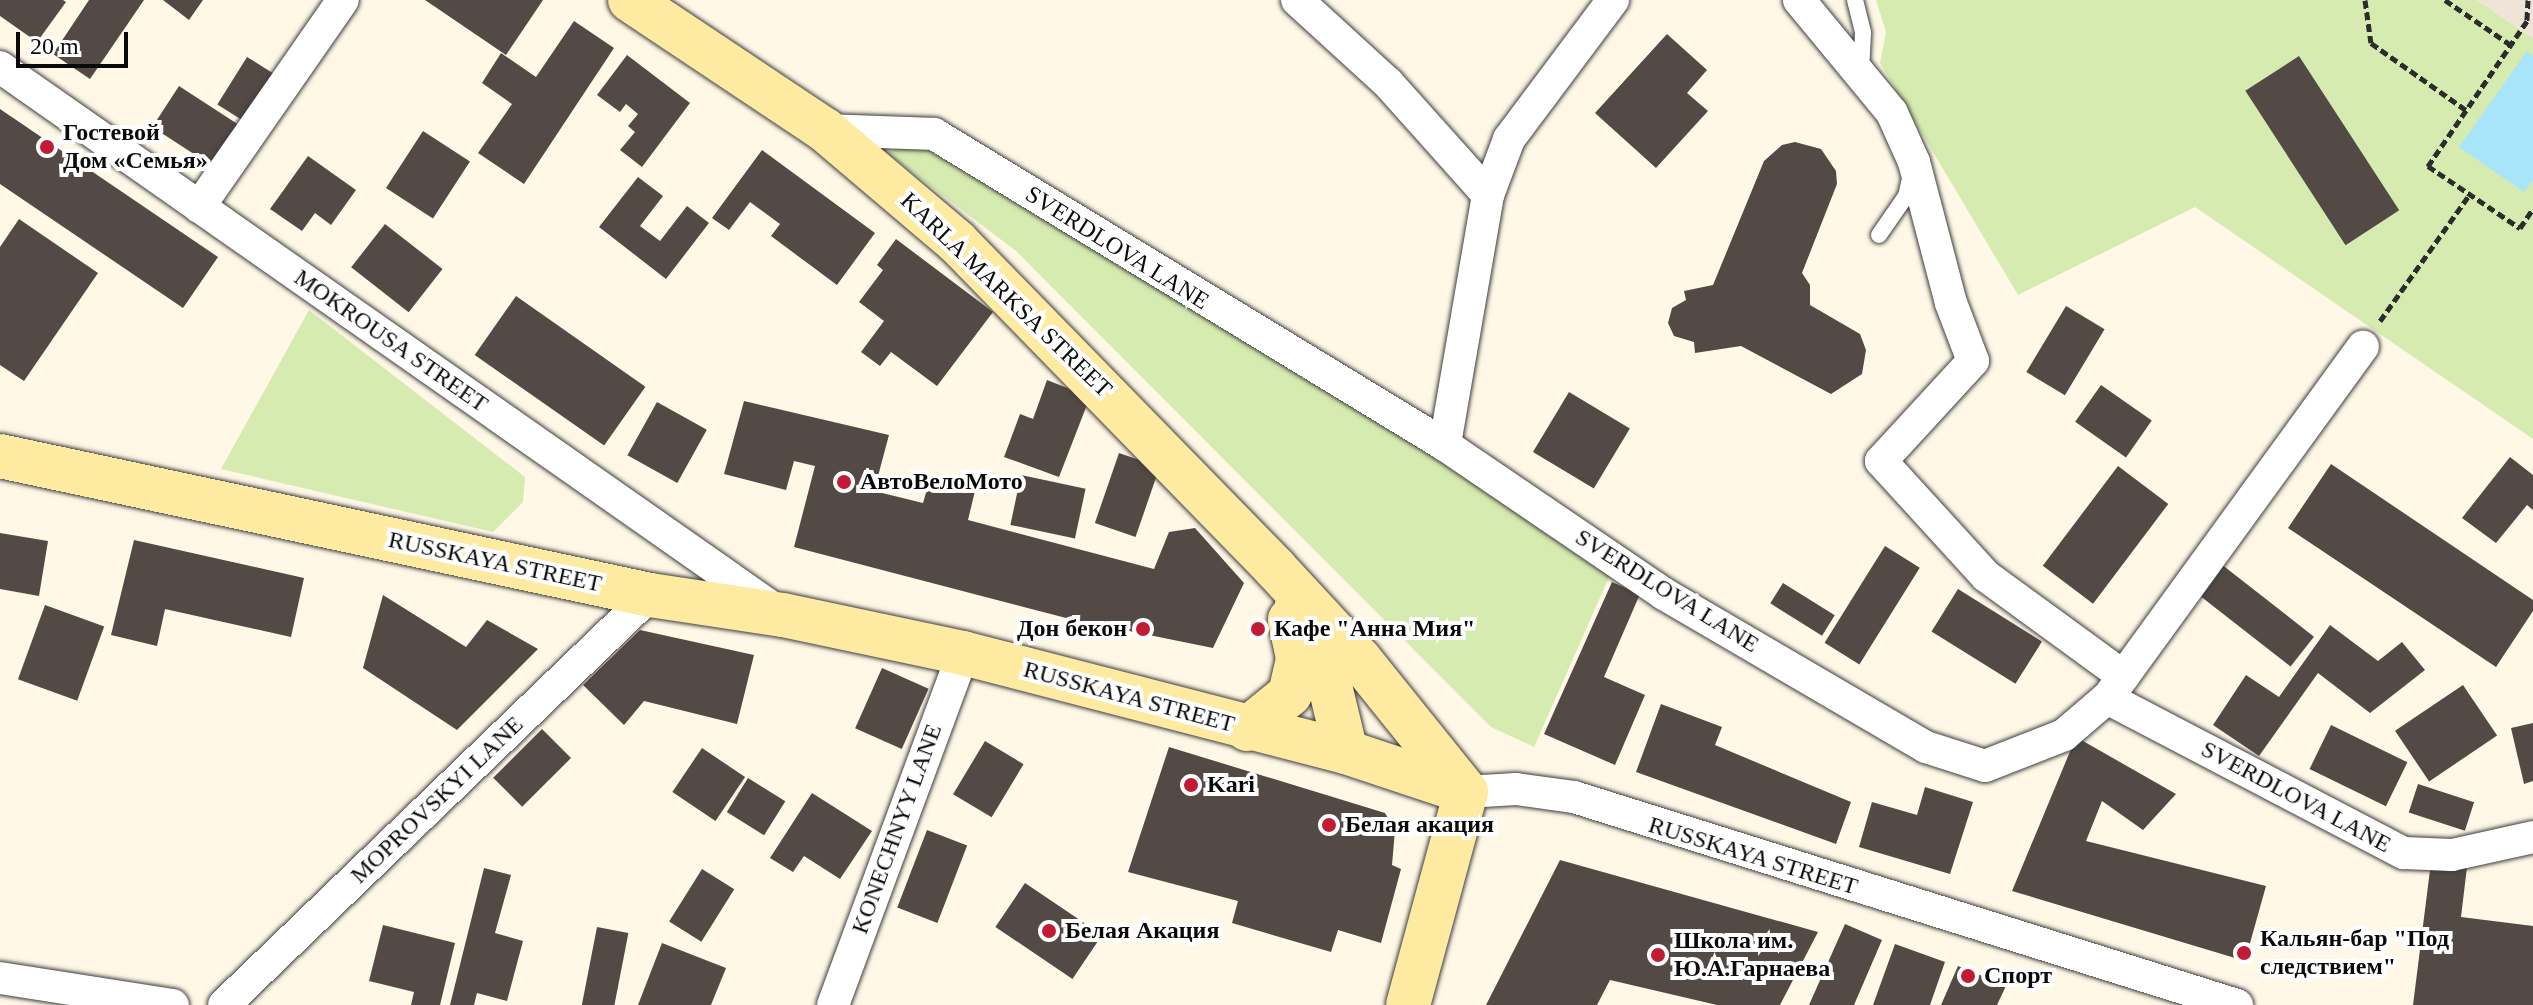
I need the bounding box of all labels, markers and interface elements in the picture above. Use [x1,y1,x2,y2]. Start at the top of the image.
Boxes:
scale bar [20,16,132,66]
text: 20 m [30,33,79,59]
place label: Гостевой Дом «Семья» [63,119,208,175]
marker: Гостевой Дом «Семья» [38,138,56,156]
street label: SVERDLOVA LANE [1019,180,1215,316]
street label: KARLA MARKSA STREET [893,186,1119,404]
street label: MOKROUSA STREET [288,263,494,419]
place label: АвтоВелоМото [860,468,1023,496]
marker: АвтоВелоМото [835,473,853,491]
street label: SVERDLOVA LANE [1569,523,1765,659]
street label: RUSSKAYA STREET [385,525,605,599]
place label: Дон бекон [1017,615,1127,643]
place label: Кафе "Анна Мия" [1274,615,1475,643]
marker: Дон бекон [1134,620,1152,638]
marker: Кафе "Анна Мия" [1249,620,1267,638]
street label: RUSSKAYA STREET [1020,655,1238,739]
street label: MOPROVSKYI LANE [345,710,529,890]
street label: KONECHNYY LANE [846,720,948,938]
street label: SVERDLOVA LANE [2196,734,2396,860]
place label: Kari [1207,771,1255,799]
marker: Kari [1182,776,1200,794]
street label: RUSSKAYA STREET [1644,810,1862,902]
place label: Белая акация [1345,811,1494,839]
marker: Белая акация [1320,816,1338,834]
place label: Белая Акация [1065,917,1219,945]
marker: Белая Акация [1040,922,1058,940]
place label: Кальян-бар "Под следствием" [2260,925,2449,981]
place label: Школа им. Ю.А.Гарнаева [1674,927,1830,983]
marker: Кальян-бар "Под следствием" [2235,944,2253,962]
marker: Школа им. Ю.А.Гарнаева [1649,946,1667,964]
place label: Спорт [1984,962,2052,990]
marker: Спорт [1959,967,1977,985]

